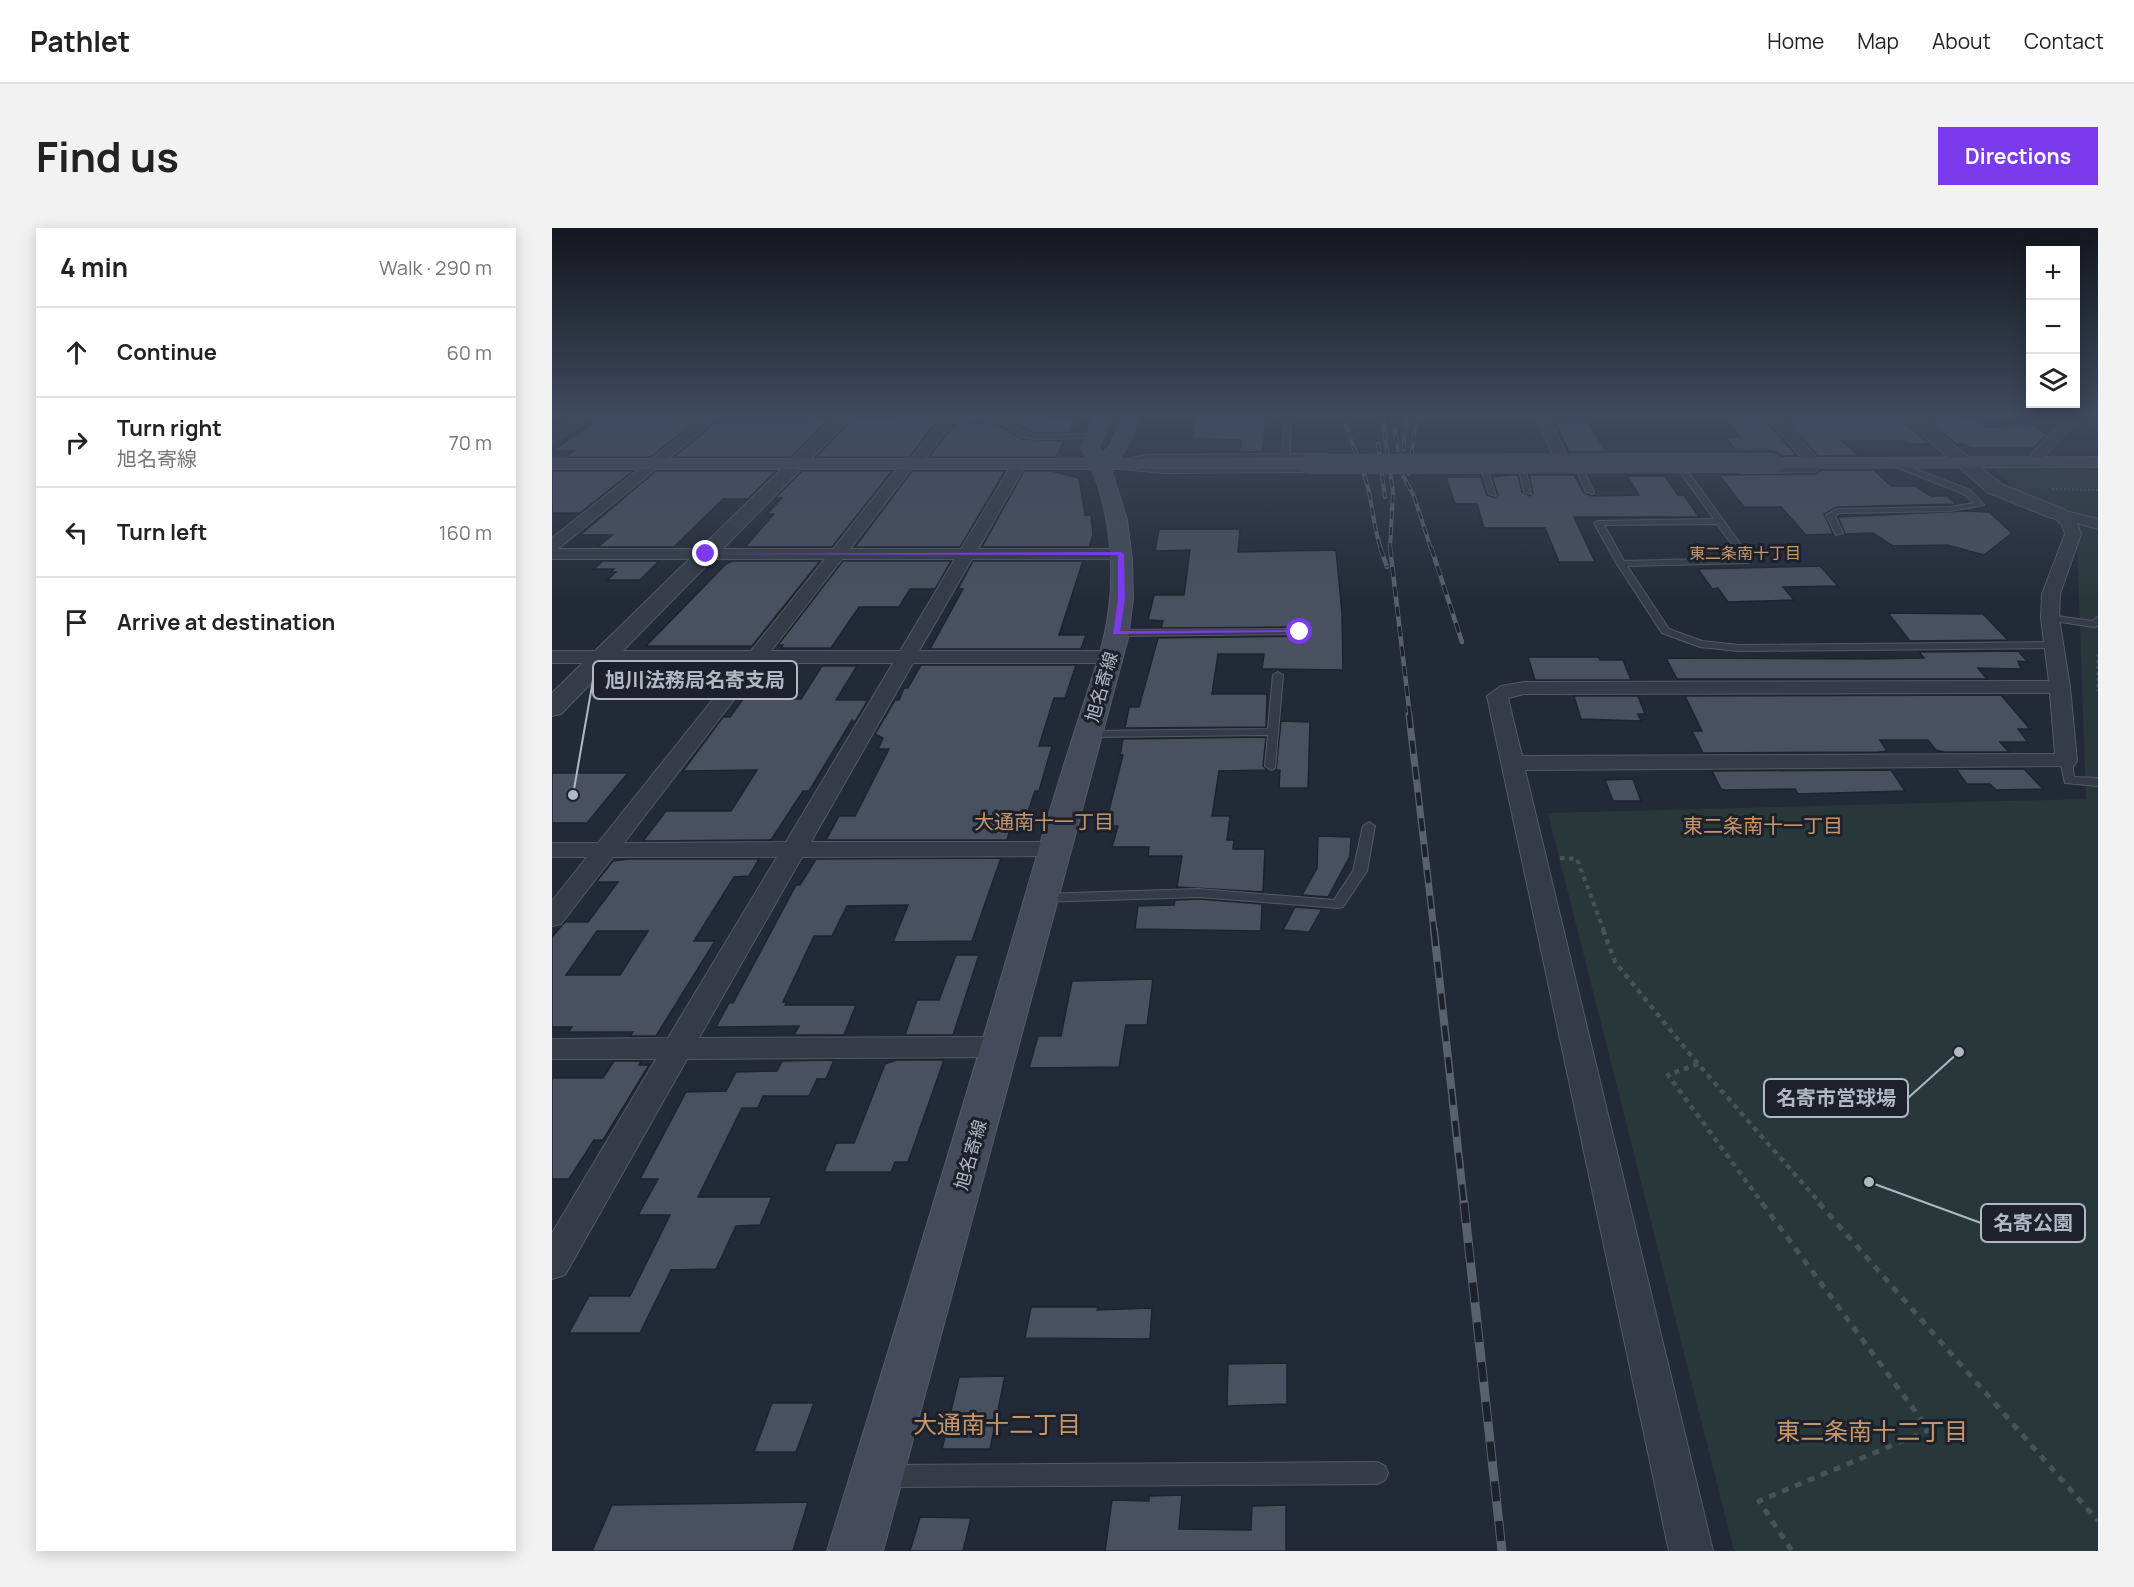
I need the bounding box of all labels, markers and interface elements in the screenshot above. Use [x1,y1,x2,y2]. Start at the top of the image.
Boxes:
text: Pathlet [30,22,130,60]
text: Home [1767,27,1824,55]
text: Map [1857,27,1899,55]
text: About [1932,27,1991,55]
text: Contact [2024,27,2104,55]
text: Find us [36,127,179,185]
button: Directions [1938,127,2098,185]
map controls [2026,246,2080,408]
button: + [2026,246,2080,300]
text: 4 min [60,249,128,285]
text: Walk · 290 m [379,254,492,281]
button: − [2026,300,2080,354]
icon: ahead [60,336,93,369]
text: Continue [117,337,217,367]
text: 60 m [446,339,492,366]
button: layers [2026,354,2080,408]
text: Turn right [117,413,222,443]
icon: right [60,426,93,459]
text: 70 m [449,429,492,456]
text: 旭名寄線 [117,445,197,472]
icon: left [60,516,93,549]
text: Turn left [117,517,207,547]
text: 160 m [439,519,492,546]
route end [692,540,718,566]
district label: 東二条南十丁目 [1689,542,1801,564]
icon: arrive [60,606,93,639]
text: Arrive at destination [117,607,335,637]
route start [1286,618,1312,644]
street label: 旭名寄線 [1080,649,1122,725]
callout: 旭川法務局名寄支局 [593,661,797,699]
text: 旭川法務局名寄支局 [605,666,785,693]
district label: 大通南十一丁目 [974,808,1114,835]
district label: 東二条南十一丁目 [1683,812,1843,839]
callout: 名寄市営球場 [1764,1079,1908,1117]
text: 名寄市営球場 [1776,1084,1896,1111]
street label: 旭名寄線 [949,1117,991,1193]
callout: 名寄公園 [1981,1204,2085,1242]
text: 名寄公園 [1993,1209,2073,1236]
district label: 大通南十二丁目 [913,1407,1081,1440]
district label: 東二条南十二丁目 [1776,1414,1968,1447]

